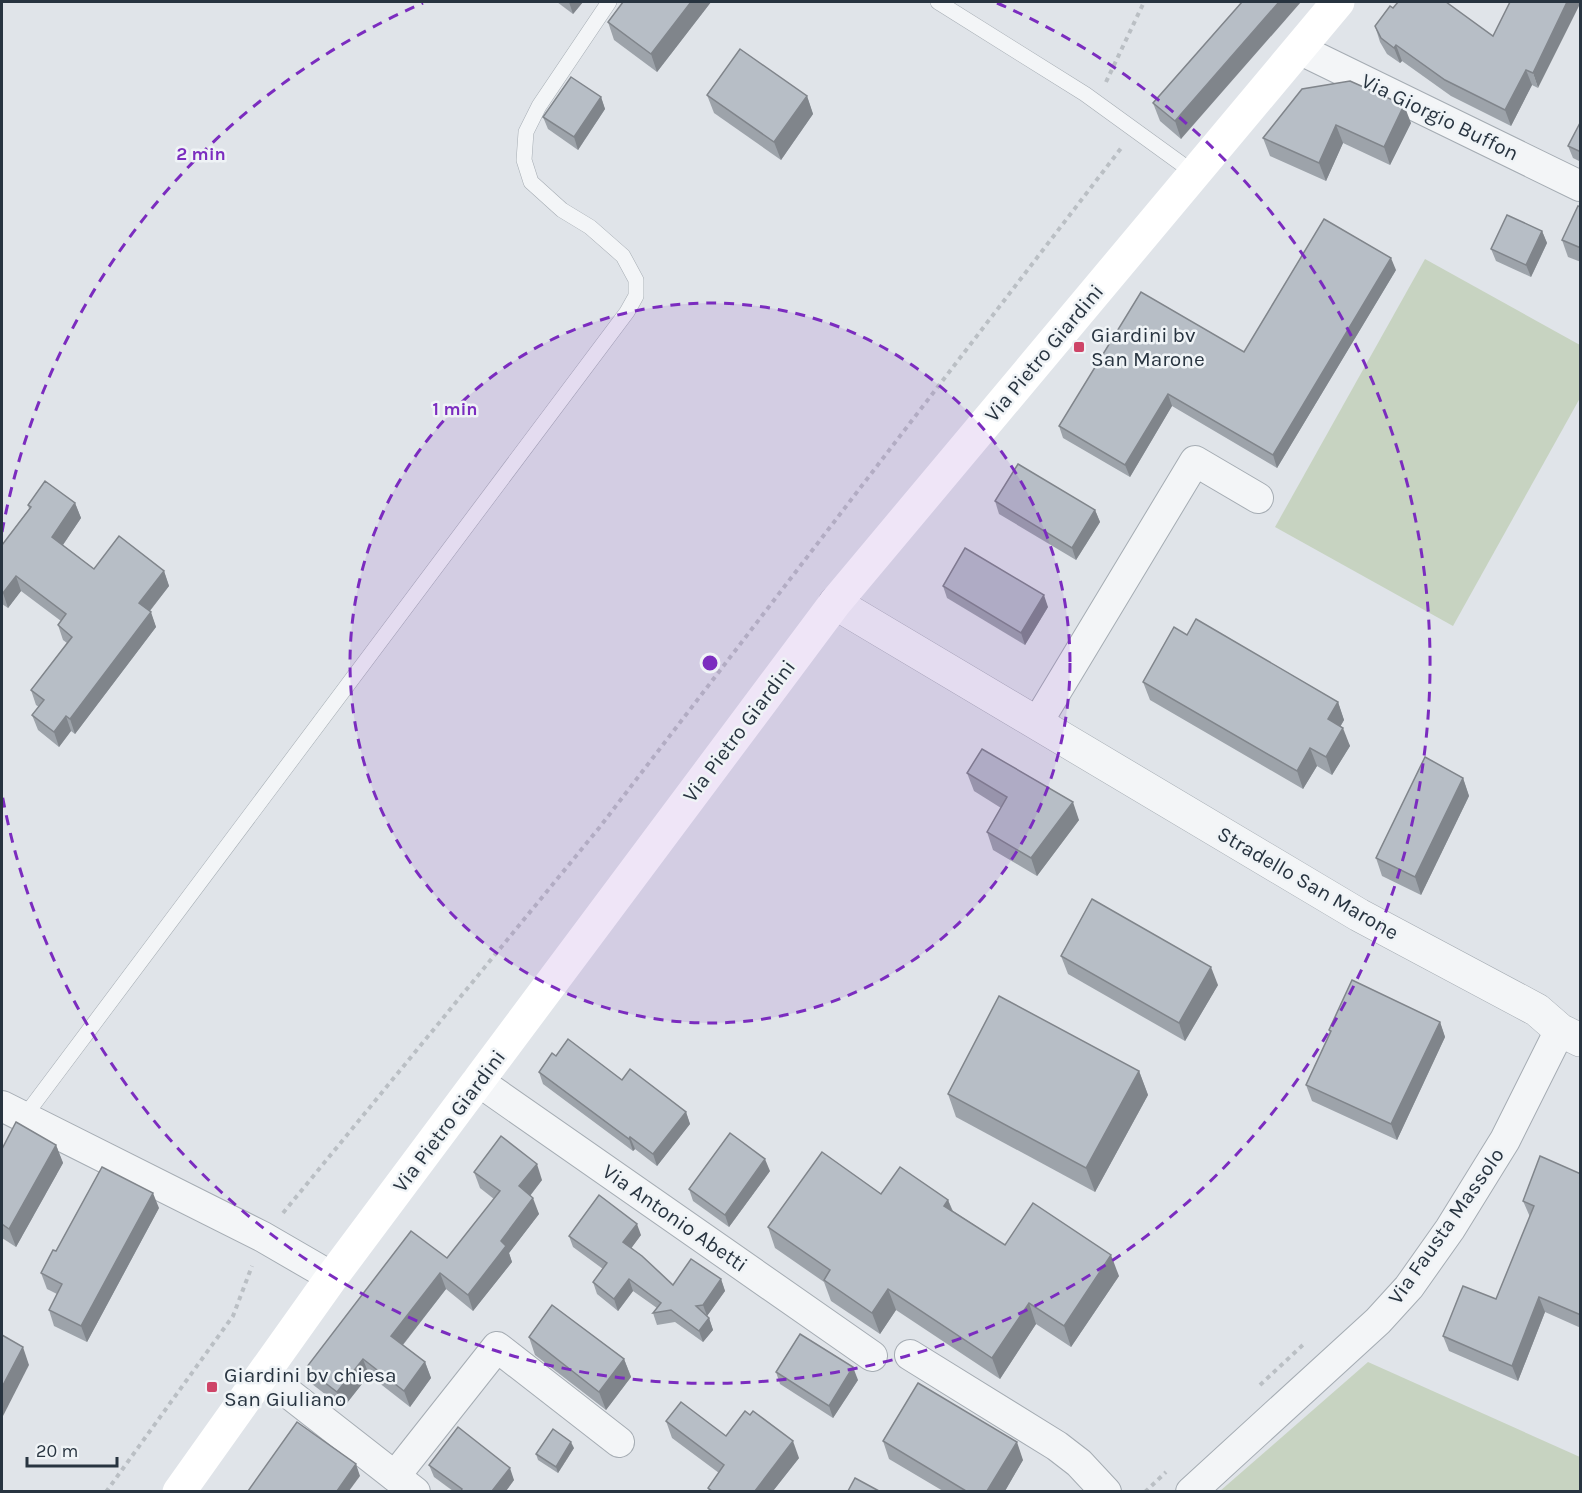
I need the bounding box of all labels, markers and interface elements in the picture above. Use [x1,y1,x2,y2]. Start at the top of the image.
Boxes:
street label: Via Giorgio Buffon [1357,69,1523,165]
text: 2 min [176,143,226,165]
street label: Via Pietro Giardini [980,279,1108,427]
place label: Giardini bv San Marone [1091,323,1205,371]
marker: Giardini bv San Marone [1072,340,1086,354]
text: 1 min [432,398,478,420]
centre of rings [700,653,720,673]
street label: Via Pietro Giardini [678,655,800,807]
street label: Stradello San Marone [1213,821,1403,945]
street label: Via Pietro Giardini [388,1045,510,1197]
street label: Via Fausta Massolo [1383,1143,1509,1309]
street label: Via Antonio Abetti [598,1159,752,1277]
place label: Giardini bv chiesa San Giuliano [224,1363,397,1411]
marker: Giardini bv chiesa San Giuliano [205,1380,219,1394]
scale bar [27,1430,117,1468]
text: 20 m [36,1440,78,1462]

